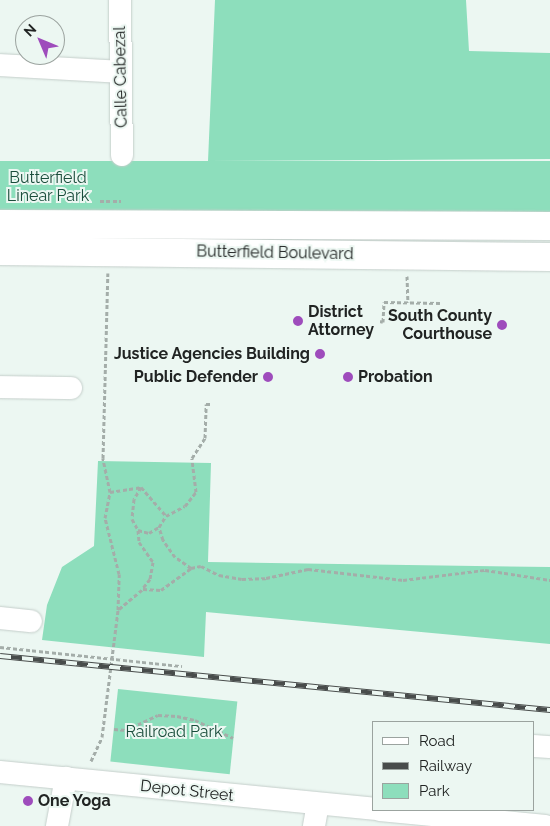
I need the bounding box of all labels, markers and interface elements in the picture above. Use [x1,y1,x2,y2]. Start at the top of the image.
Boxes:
north arrow [15,15,65,65]
text: N [21,21,40,40]
street label: Calle Cabezal [111,26,131,128]
park label: Butterfield Linear Park [7,168,89,206]
street label: Butterfield Boulevard [196,242,354,264]
place label: District Attorney [308,302,374,340]
place label: South County Courthouse [388,306,492,344]
marker: District Attorney [292,315,304,327]
marker: South County Courthouse [496,319,508,331]
place label: Justice Agencies Building [113,344,310,364]
marker: Justice Agencies Building [314,348,326,360]
place label: Public Defender [134,367,258,387]
place label: Probation [358,367,433,387]
marker: Public Defender [262,371,274,383]
marker: Probation [342,371,354,383]
legend [372,721,535,811]
park label: Railroad Park [125,722,223,742]
text: Road [419,732,455,750]
text: Railway [419,757,472,775]
street label: Depot Street [139,777,235,805]
text: Park [419,782,450,800]
place label: One Yoga [38,791,111,811]
marker: One Yoga [22,795,34,807]

